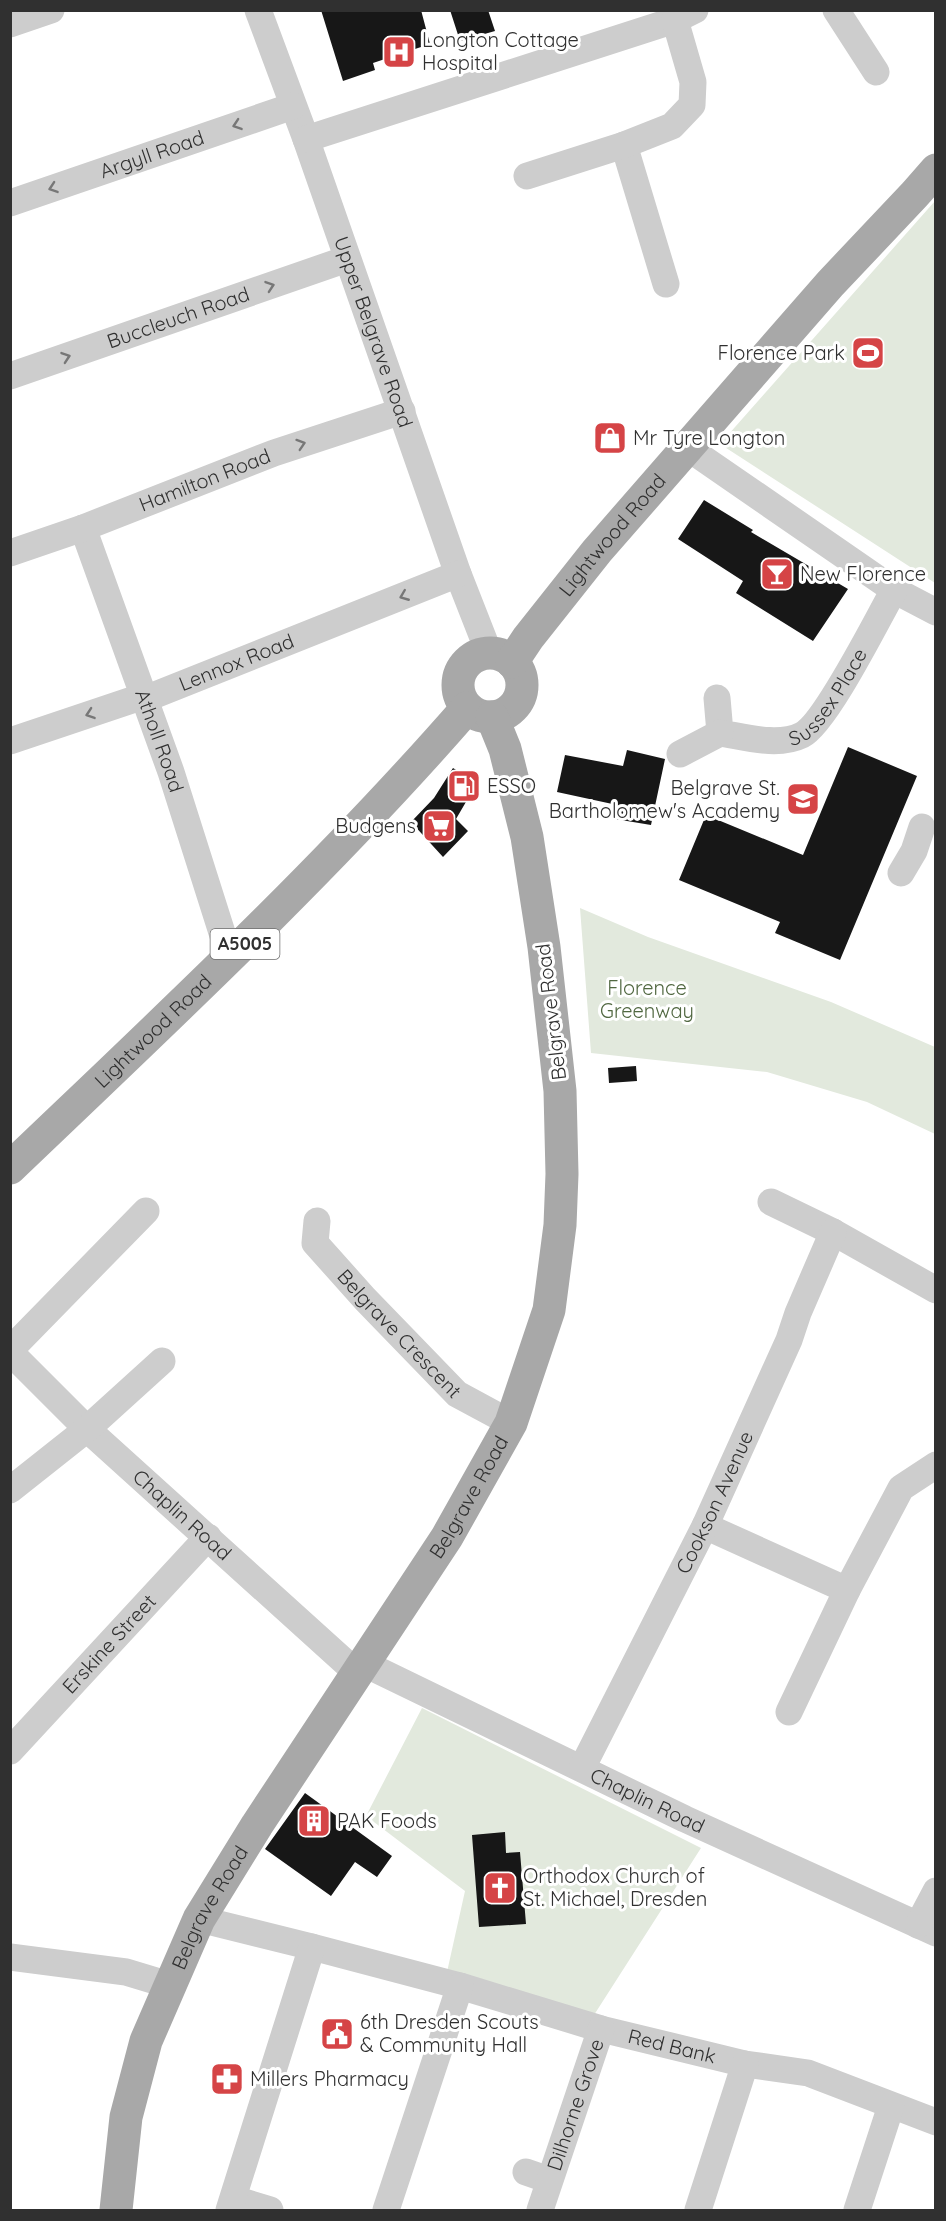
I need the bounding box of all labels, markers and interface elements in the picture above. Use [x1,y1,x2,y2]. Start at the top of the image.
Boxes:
place label: Longton Cottage Hospital [422,27,579,75]
hospital icon: Longton Cottage Hospital [381,34,417,70]
one-way arrow [232,117,243,130]
street label: Argyll Road [96,124,207,183]
one-way arrow [48,181,59,193]
street label: Upper Belgrave Road [329,233,419,431]
street label: Buccleuch Road [103,281,253,353]
one-way arrow [264,281,275,294]
sports icon: Florence Park [850,335,886,371]
place label: Florence Park [718,340,845,365]
one-way arrow [60,351,71,364]
shop icon: Mr Tyre Longton [592,420,628,456]
place label: Mr Tyre Longton [633,425,785,450]
one-way arrow [295,439,306,451]
street label: Hamilton Road [135,443,274,517]
street label: Lightwood Road [553,468,671,601]
bar icon: New Florence [759,556,795,592]
place label: New Florence [800,561,926,586]
one-way arrow [399,588,409,601]
street label: Lennox Road [175,628,297,696]
street label: Sussex Place [785,644,872,751]
street label: Atholl Road [130,686,190,795]
one-way arrow [85,707,96,720]
fuel station icon: ESSO [446,768,482,804]
place label: ESSO [487,773,536,798]
place label: Belgrave St. Bartholomew's Academy [549,775,780,823]
school or university icon: Belgrave St. Bartholomew's Academy [785,781,821,817]
supermarket icon: Budgens [421,808,457,844]
place label: Budgens [335,813,416,838]
road number: A5005 [210,929,280,959]
street label: Belgrave Road [530,942,571,1082]
street label: Lightwood Road [89,969,217,1093]
park label: Florence Greenway [600,975,694,1023]
street label: Belgrave Crescent [332,1264,467,1403]
street label: Cookson Avenue [670,1427,758,1578]
street label: Belgrave Road [423,1431,513,1563]
street label: Chaplin Road [128,1464,237,1565]
street label: Erskine Street [57,1588,161,1698]
street label: Chaplin Road [586,1762,709,1838]
building icon: PAK Foods [296,1803,332,1839]
place label: PAK Foods [337,1808,437,1833]
street label: Belgrave Road [166,1841,253,1973]
place label: Orthodox Church of St. Michael, Dresden [523,1863,707,1911]
church icon: Orthodox Church of St. Michael, Dresden [482,1870,518,1906]
place label: 6th Dresden Scouts & Community Hall [360,2009,539,2057]
public building icon: 6th Dresden Scouts & Community Hall [319,2016,355,2052]
street label: Red Bank [626,2023,719,2069]
street label: Dilhorne Grove [541,2035,609,2174]
pharmacy icon: Millers Pharmacy [209,2061,245,2097]
place label: Millers Pharmacy [250,2066,409,2091]

